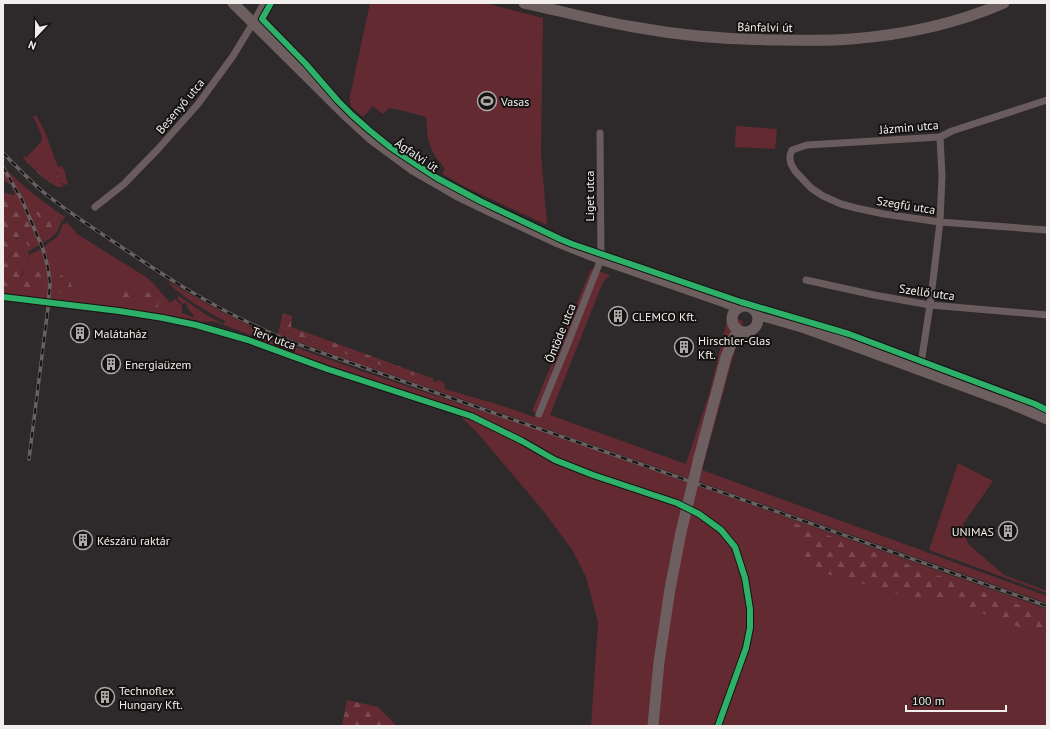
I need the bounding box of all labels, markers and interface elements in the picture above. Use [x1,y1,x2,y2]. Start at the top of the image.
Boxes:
north arrow [16,16,56,56]
street label: Bánfalvi út [737,19,793,35]
text: N [26,37,38,53]
street label: Besenyő utca [153,75,208,137]
sports icon: Vasas [476,90,498,112]
place label: Vasas [500,94,529,109]
street label: Jázmin utca [878,117,939,137]
street label: Ágfalvi út [392,135,442,175]
street label: Liget utca [582,170,597,222]
street label: Szegfű utca [876,193,936,217]
street label: Szellő utca [898,281,956,303]
street label: Öntöde utca [541,301,579,365]
building icon: CLEMCO Kft. [607,305,629,327]
place label: CLEMCO Kft. [632,309,697,324]
building icon: Malátaház [69,322,91,344]
street label: Terv utca [250,323,298,353]
place label: Malátaház [94,326,147,341]
place label: Hirschler-Glas Kft. [698,333,770,362]
building icon: Hirschler-Glas Kft. [673,336,695,358]
building icon: Energiaüzem [100,353,122,375]
place label: Energiaüzem [125,357,191,372]
building icon: UNIMAS [997,520,1019,542]
place label: UNIMAS [952,524,994,539]
building icon: Készárú raktár [72,529,94,551]
place label: Készárú raktár [97,533,170,548]
place label: Technoflex Hungary Kft. [119,683,183,712]
building icon: Technoflex Hungary Kft. [94,686,116,708]
scale bar [906,687,1006,713]
text: 100 m [912,693,945,708]

